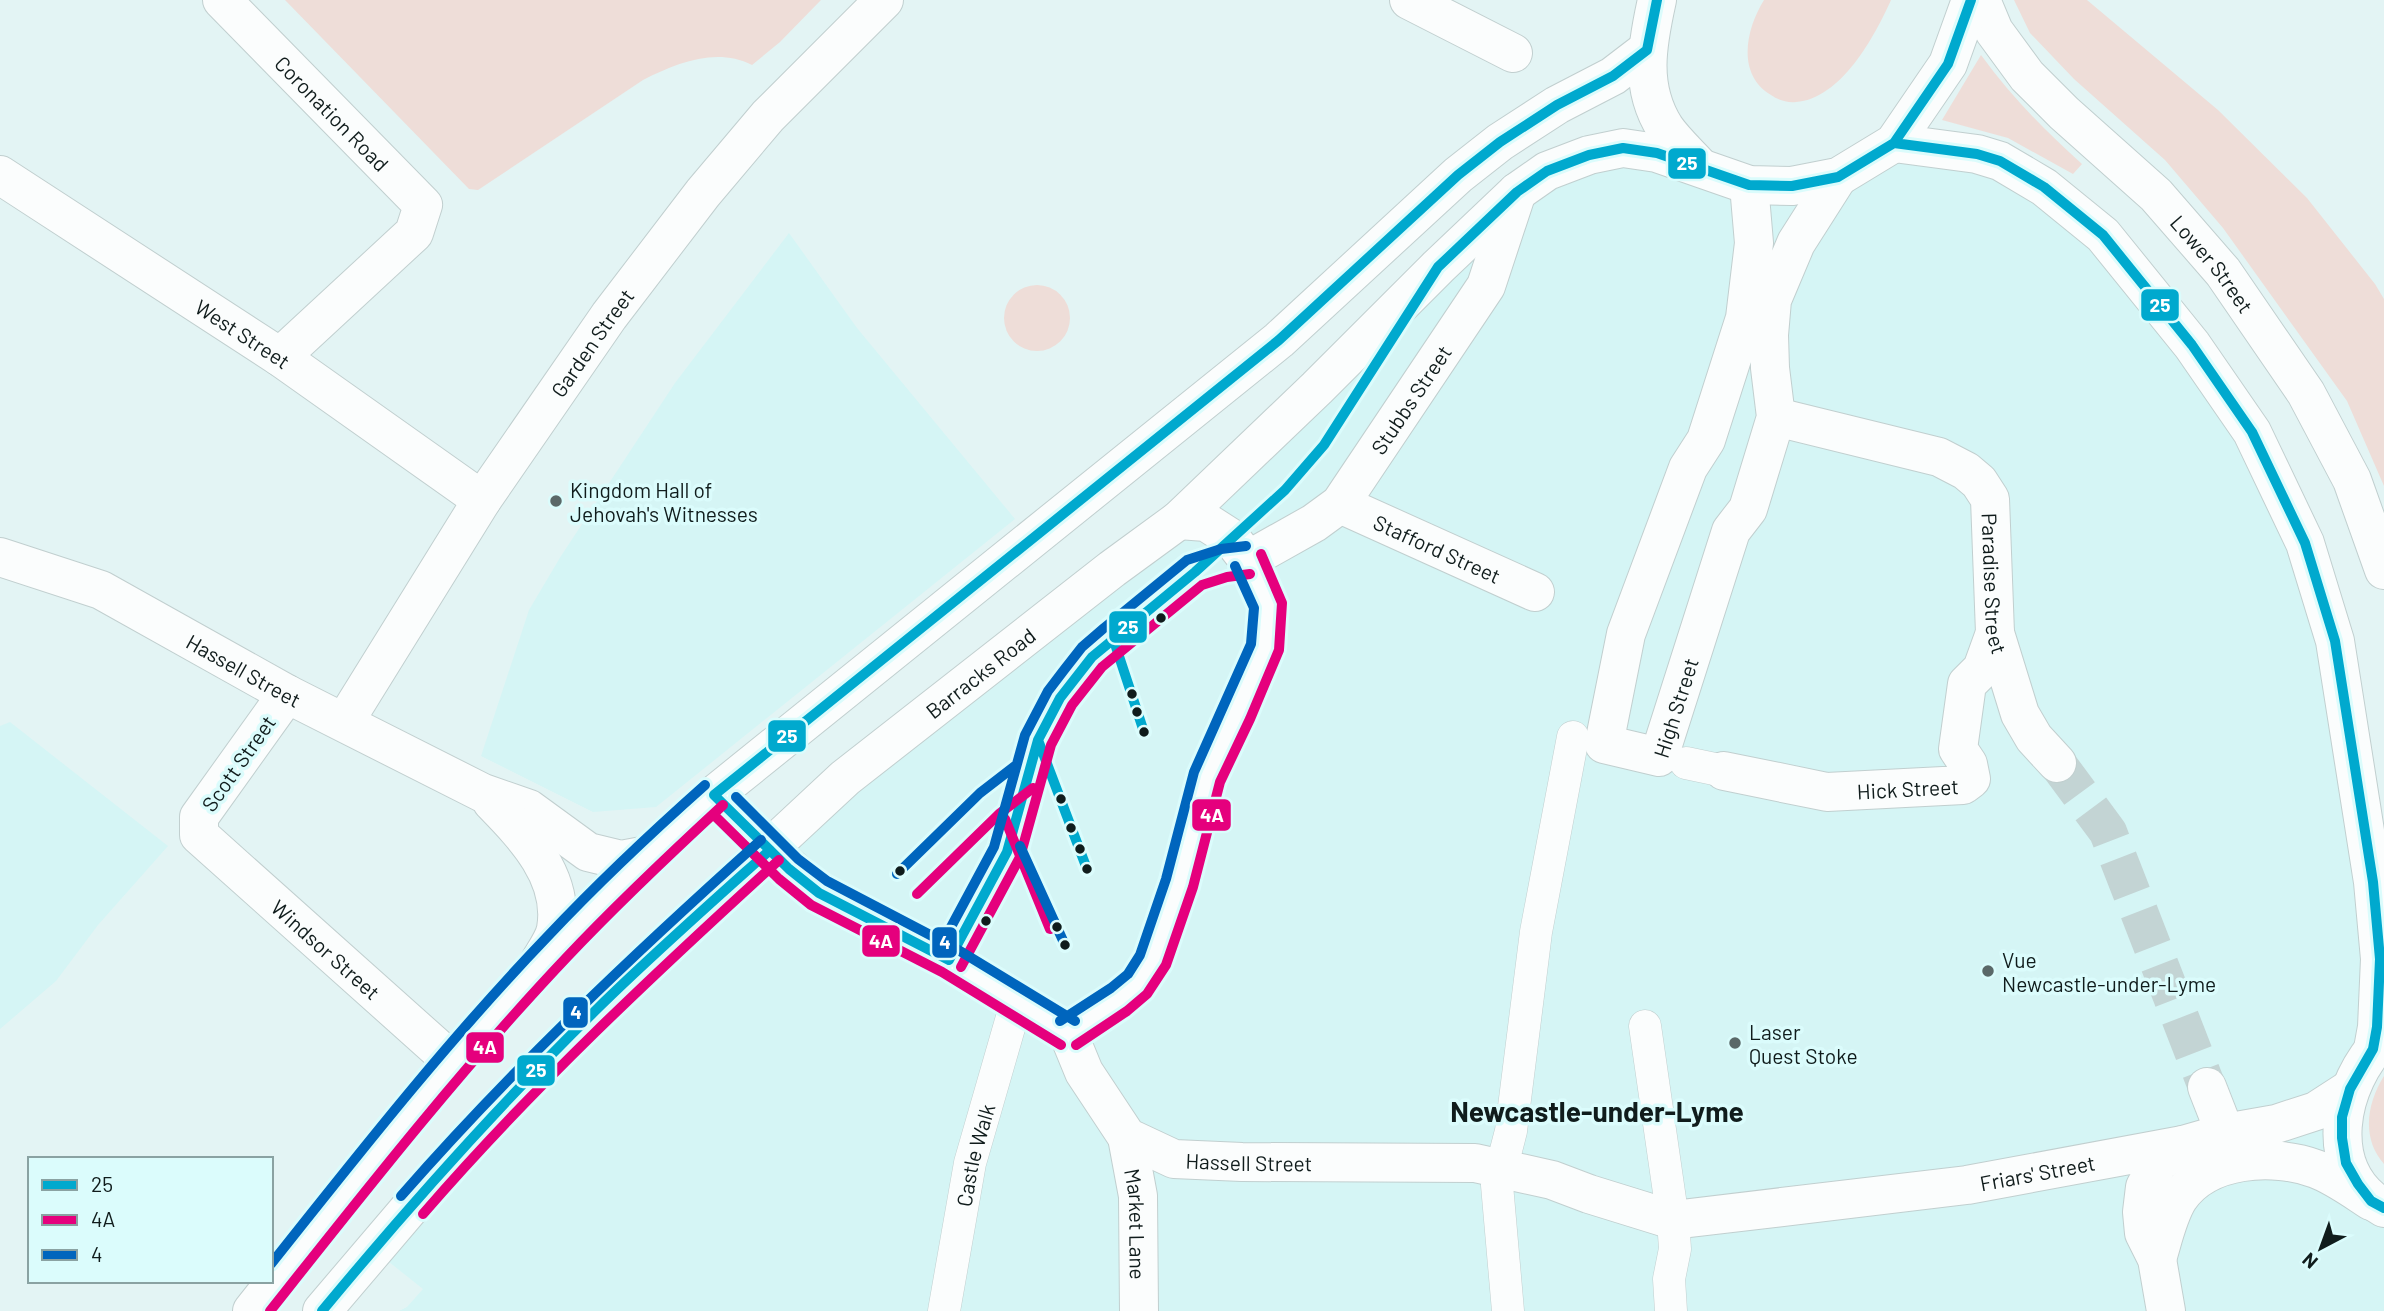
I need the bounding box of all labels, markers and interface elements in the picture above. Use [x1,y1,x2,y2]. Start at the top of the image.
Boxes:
street label: Coronation Road [271,50,395,176]
line badge: 25 [1667,147,1707,180]
text: 25 [1677,151,1697,174]
street label: Lower Street [2166,209,2259,317]
street label: Garden Street [545,283,638,401]
line badge: 25 [2140,288,2180,322]
street label: West Street [191,293,295,373]
text: 25 [2150,293,2170,316]
street label: Stubbs Street [1365,340,1456,458]
place label: Kingdom Hall of Jehovah's Witnesses [570,477,758,526]
marker: Kingdom Hall of Jehovah's Witnesses [548,493,564,509]
street label: Stafford Street [1370,509,1505,588]
street label: Paradise Street [1978,512,2013,657]
line badge: 25 [1108,610,1148,644]
unlabelled marker [1154,611,1168,625]
text: 25 [1118,615,1138,638]
street label: Barracks Road [920,622,1040,723]
street label: Hassell Street [182,628,305,711]
street label: High Street [1647,654,1702,760]
unlabelled marker [1125,687,1139,701]
unlabelled marker [1130,705,1144,719]
street label: Scott Street [196,710,280,816]
line badge: 25 [767,719,807,753]
text: 25 [777,724,797,747]
unlabelled marker [1137,725,1151,739]
street label: Hick Street [1856,773,1959,803]
unlabelled marker [1054,792,1068,806]
line badge: 4A [1191,798,1232,832]
text: 4A [1200,803,1224,826]
unlabelled marker [1064,821,1078,835]
unlabelled marker [1073,842,1087,856]
unlabelled marker [1080,862,1094,876]
unlabelled marker [893,864,907,878]
street label: Windsor Street [267,894,386,1004]
unlabelled marker [979,914,993,928]
unlabelled marker [1050,920,1064,934]
line badge: 4A [861,924,901,958]
line badge: 4 [931,926,958,959]
text: 4A [869,929,893,952]
text: 4 [939,930,951,953]
unlabelled marker [1058,938,1072,952]
place label: Vue Newcastle-under-Lyme [2002,947,2216,996]
marker: Vue Newcastle-under-Lyme [1980,963,1996,979]
line badge: 4 [562,996,589,1029]
text: 4 [570,1000,582,1023]
place label: Laser Quest Stoke [1749,1019,1858,1068]
line badge: 4A [465,1031,505,1064]
text: 4A [473,1035,497,1058]
marker: Laser Quest Stoke [1727,1035,1743,1051]
line badge: 25 [516,1054,556,1087]
text: 25 [526,1058,546,1081]
district label: Newcastle-under-Lyme [1450,1094,1744,1128]
street label: Castle Walk [950,1101,999,1208]
street label: Hassell Street [1185,1147,1312,1175]
street label: Friars' Street [1978,1149,2097,1195]
legend [28,1157,273,1283]
street label: Market Lane [1121,1166,1151,1280]
text: 25 [91,1171,113,1196]
text: 4A [91,1206,116,1231]
north arrow [2286,1213,2356,1283]
text: 4 [91,1241,103,1266]
text: N [2297,1248,2322,1274]

